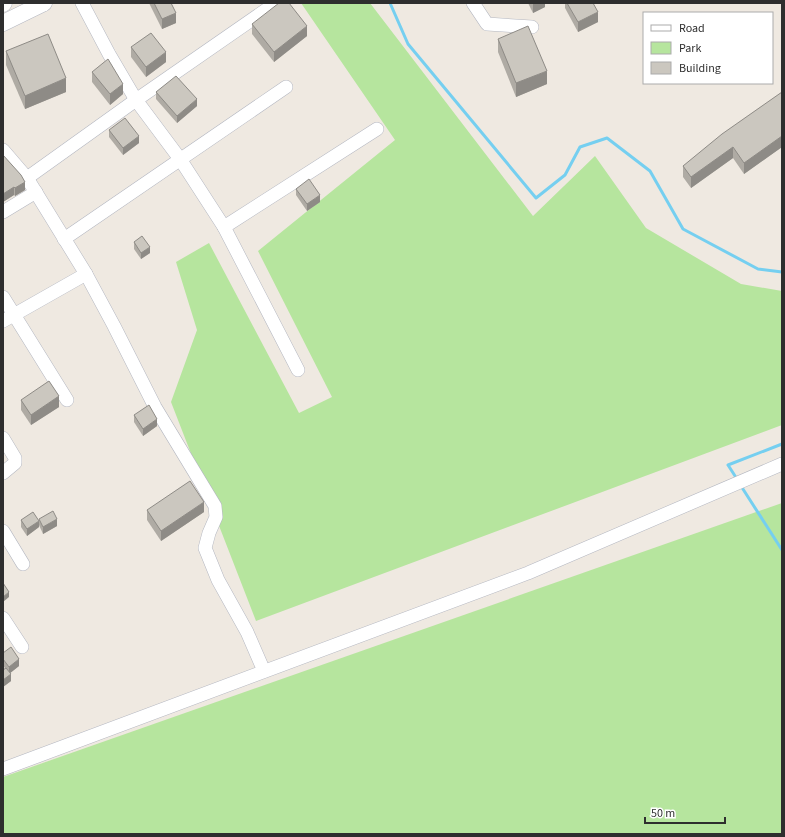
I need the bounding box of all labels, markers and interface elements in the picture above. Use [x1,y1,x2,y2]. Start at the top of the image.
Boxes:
legend [643,12,773,84]
text: Road [679,20,705,37]
text: Park [679,40,701,57]
text: Building [679,60,721,77]
scale bar [645,799,725,825]
text: 50 m [651,805,675,822]

